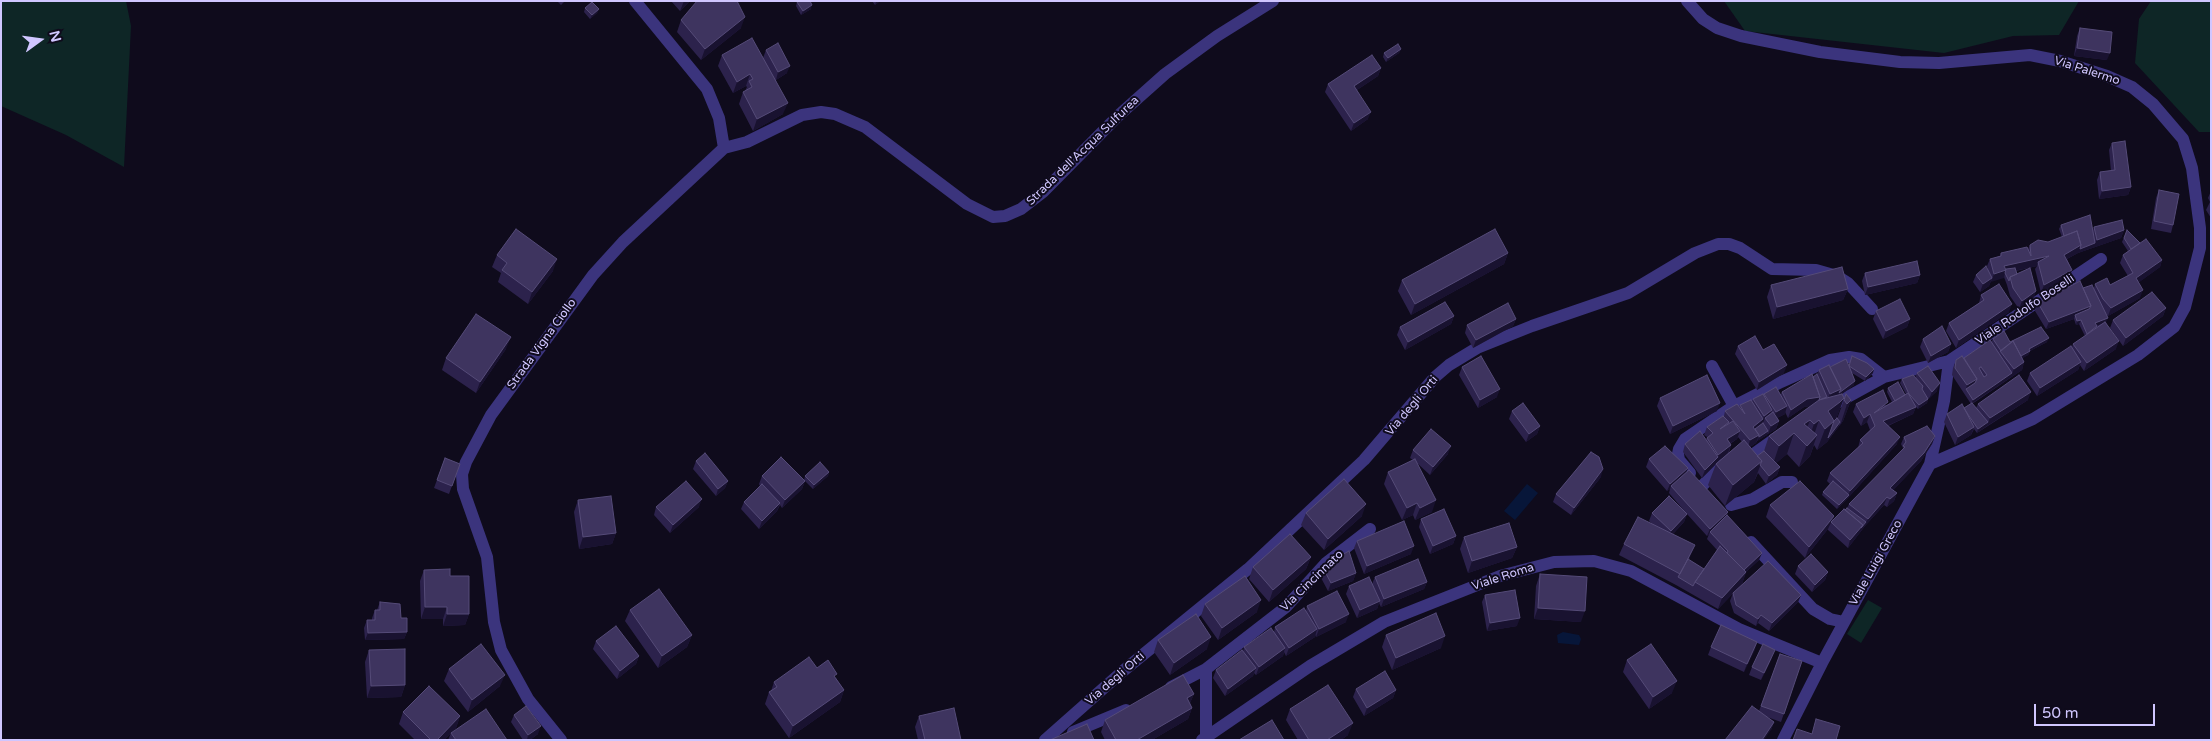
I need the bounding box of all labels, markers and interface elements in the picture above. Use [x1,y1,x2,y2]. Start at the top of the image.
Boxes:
north arrow [15,15,65,65]
text: N [45,29,65,44]
street label: Via Palermo [2052,54,2122,88]
street label: Strada dell'Acqua Sulfurea [1024,93,1142,209]
street label: Viale Rodolfo Boselli [1973,272,2077,348]
street label: Strada Vigna Ciollo [504,296,580,392]
street label: Via degli Orti [1383,373,1441,439]
street label: Viale Luigi Greco [1847,518,1905,608]
street label: Via Cincinnato [1277,547,1347,615]
street label: Viale Roma [1470,560,1536,594]
street label: Via degli Orti [1082,649,1148,709]
scale bar [2037,694,2158,726]
text: 50 m [2042,704,2079,722]

